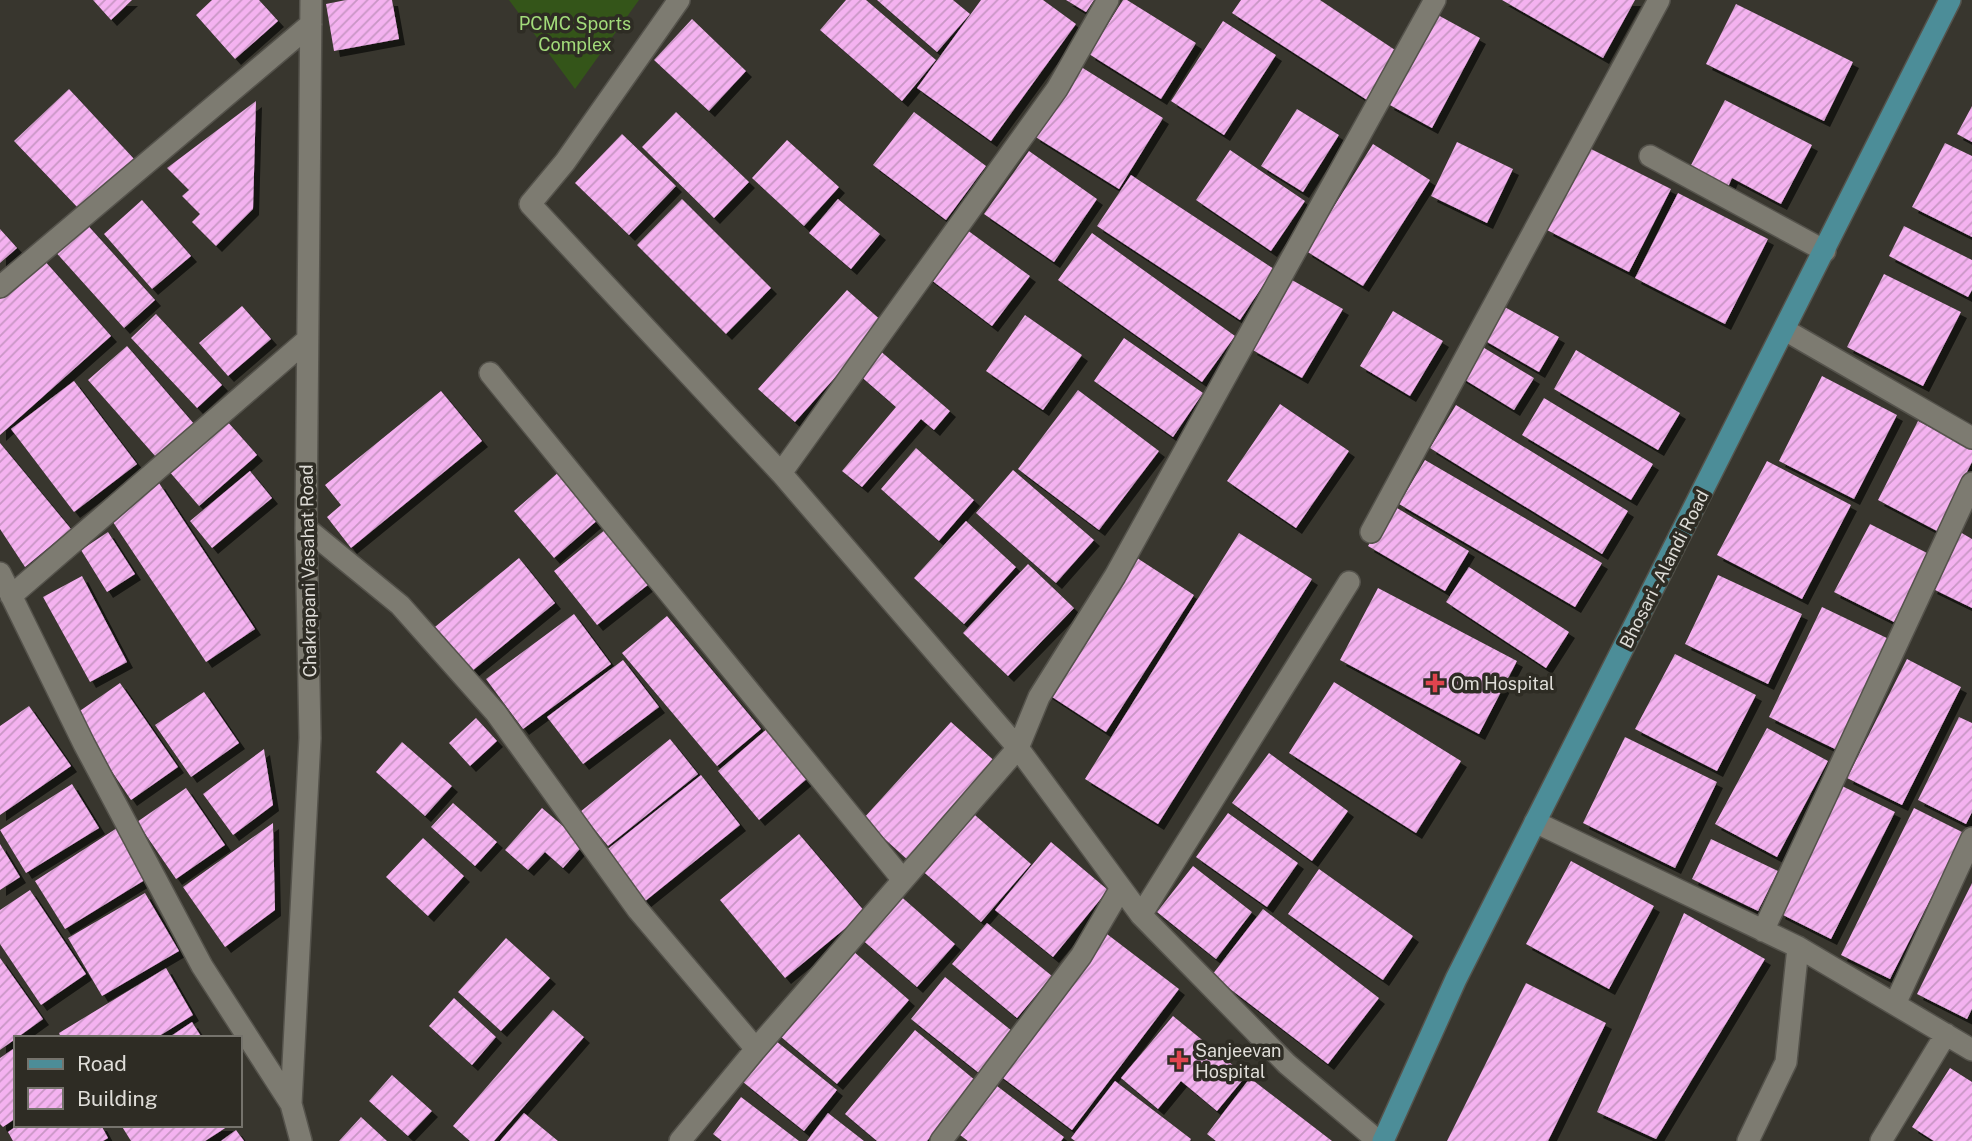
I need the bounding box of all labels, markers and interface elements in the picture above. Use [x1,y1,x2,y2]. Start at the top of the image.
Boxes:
park label: PCMC Sports Complex [519,13,631,55]
street label: Chakrapani Vasahat Road [296,464,320,678]
street label: Bhosari - Alandi Road [1615,486,1713,652]
marker: Om Hospital [1425,673,1445,693]
place label: Om Hospital [1451,673,1554,694]
legend [14,1036,242,1127]
place label: Sanjeevan Hospital [1195,1040,1281,1082]
marker: Sanjeevan Hospital [1169,1050,1189,1070]
text: Road [77,1051,127,1076]
text: Building [77,1086,158,1111]

